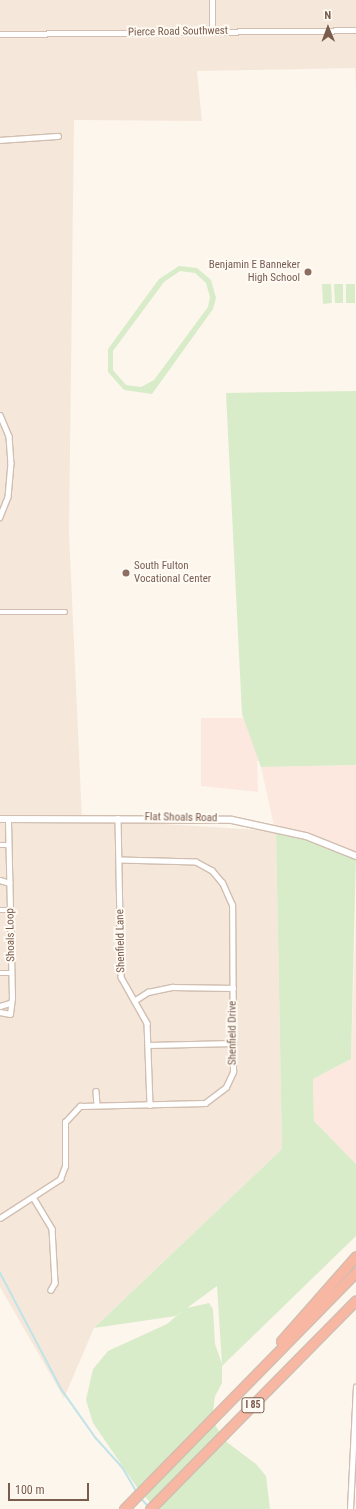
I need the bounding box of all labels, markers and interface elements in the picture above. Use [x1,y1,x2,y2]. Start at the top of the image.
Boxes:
north arrow [308,8,348,48]
text: N [324,9,331,22]
street label: Pierce Road Southwest [128,25,228,39]
place label: Benjamin E Banneker High School [209,259,300,285]
marker: Benjamin E Banneker High School [303,267,313,277]
place label: South Fulton Vocational Center [134,560,211,586]
marker: South Fulton Vocational Center [121,568,131,578]
street label: Flat Shoals Road [144,811,218,825]
street label: Shoals Loop [4,908,18,962]
street label: Shenfield Lane [114,909,128,973]
street label: Shenfield Drive [226,1001,240,1065]
road number: I 85 [241,1397,265,1413]
scale bar [10,1475,91,1501]
text: 100 m [15,1483,45,1497]

